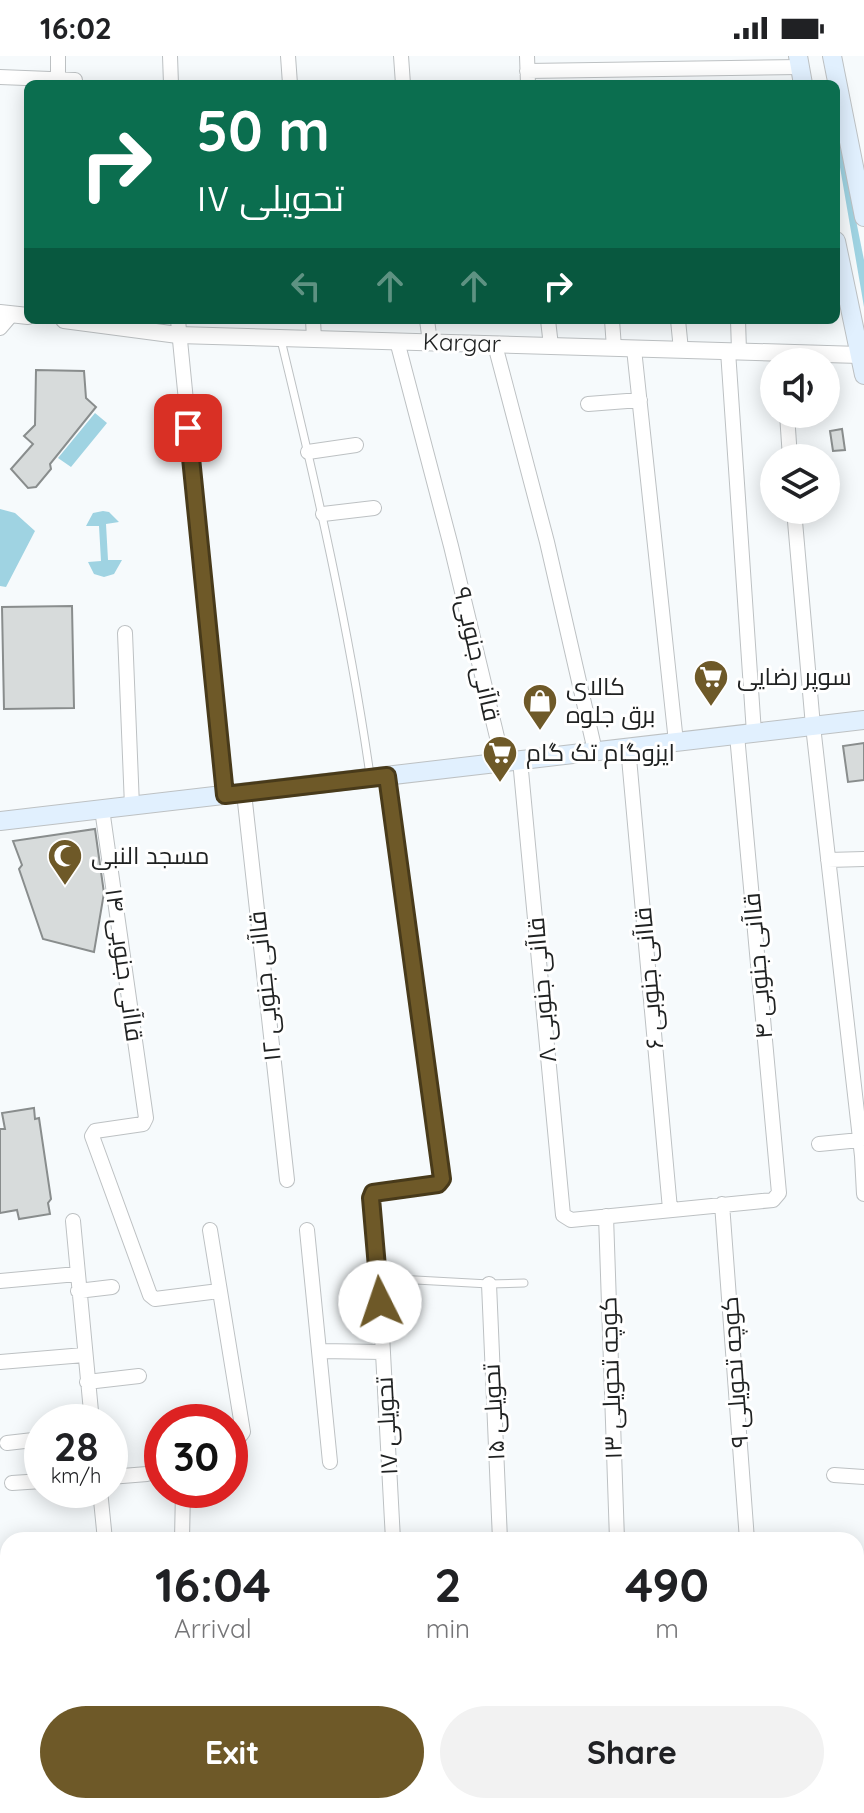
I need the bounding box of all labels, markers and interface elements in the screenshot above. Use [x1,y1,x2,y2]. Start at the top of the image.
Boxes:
text: 16:02 [40,9,112,47]
text: 50 m [196,95,330,165]
icon: right [64,112,168,216]
text: تحویلی ۱۷ [196,175,344,220]
icon: left [284,264,328,308]
icon: ahead [368,264,412,308]
icon: ahead [452,264,496,308]
icon: right [536,264,580,308]
street label: Kargar [422,326,502,358]
map controls [760,348,840,524]
button: sound [760,348,840,428]
pin [154,394,222,462]
icon: arrive [166,406,210,450]
button: layers [760,444,840,524]
street label: قاآنی جنوبی۹ [448,584,508,724]
supermarket icon: سوپر رضایی [692,658,730,708]
place label: سوپر رضایی [737,661,852,693]
place label: کالای برق جلوه [566,671,655,730]
shop icon: کالای برق جلوه [521,682,559,732]
supermarket icon: ایزوگام تک گام [481,734,519,784]
place label: ایزوگام تک گام [526,737,675,769]
mosque icon: مسجد النبی [46,837,84,887]
place label: مسجد النبی [91,840,209,870]
street label: قاآنی جنوبی ۱۴ [99,886,151,1043]
street label: قاآنی جنوبی ۴ [736,892,778,1040]
street label: قاآنی جنوبی ۶ [627,906,669,1050]
street label: قاآنی جنوبی ۱۲ [241,910,287,1063]
street label: قاآنی جنوبی ۸ [520,916,562,1064]
position arrow [338,1260,422,1344]
street label: کوچه تحویلی ۹ [714,1295,756,1449]
street label: کوچه تحویلی ۱۳ [592,1296,630,1460]
street label: تحویلی ۱۵ [475,1362,511,1461]
street label: تحویلی ۱۷ [368,1375,404,1476]
speed limit sign: 30 [144,1404,248,1508]
text: 28 [54,1421,98,1471]
text: km/h [51,1463,101,1488]
text: 16:04 [155,1554,271,1614]
text: 2 [434,1554,462,1614]
text: 490 [625,1554,709,1614]
text: Arrival [174,1612,252,1645]
text: min [426,1612,470,1645]
text: m [655,1612,679,1645]
button: Exit [40,1706,424,1798]
button: Share [440,1706,824,1798]

